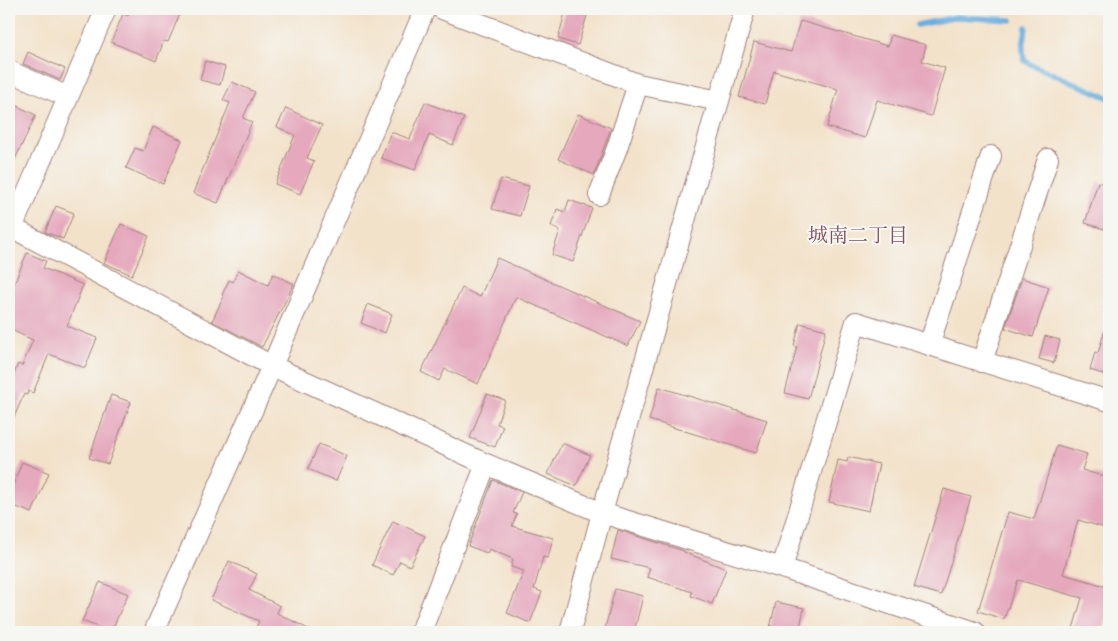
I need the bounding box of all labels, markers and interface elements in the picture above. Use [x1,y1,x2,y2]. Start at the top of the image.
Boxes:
district label: 城南二丁目 [808,220,908,249]

